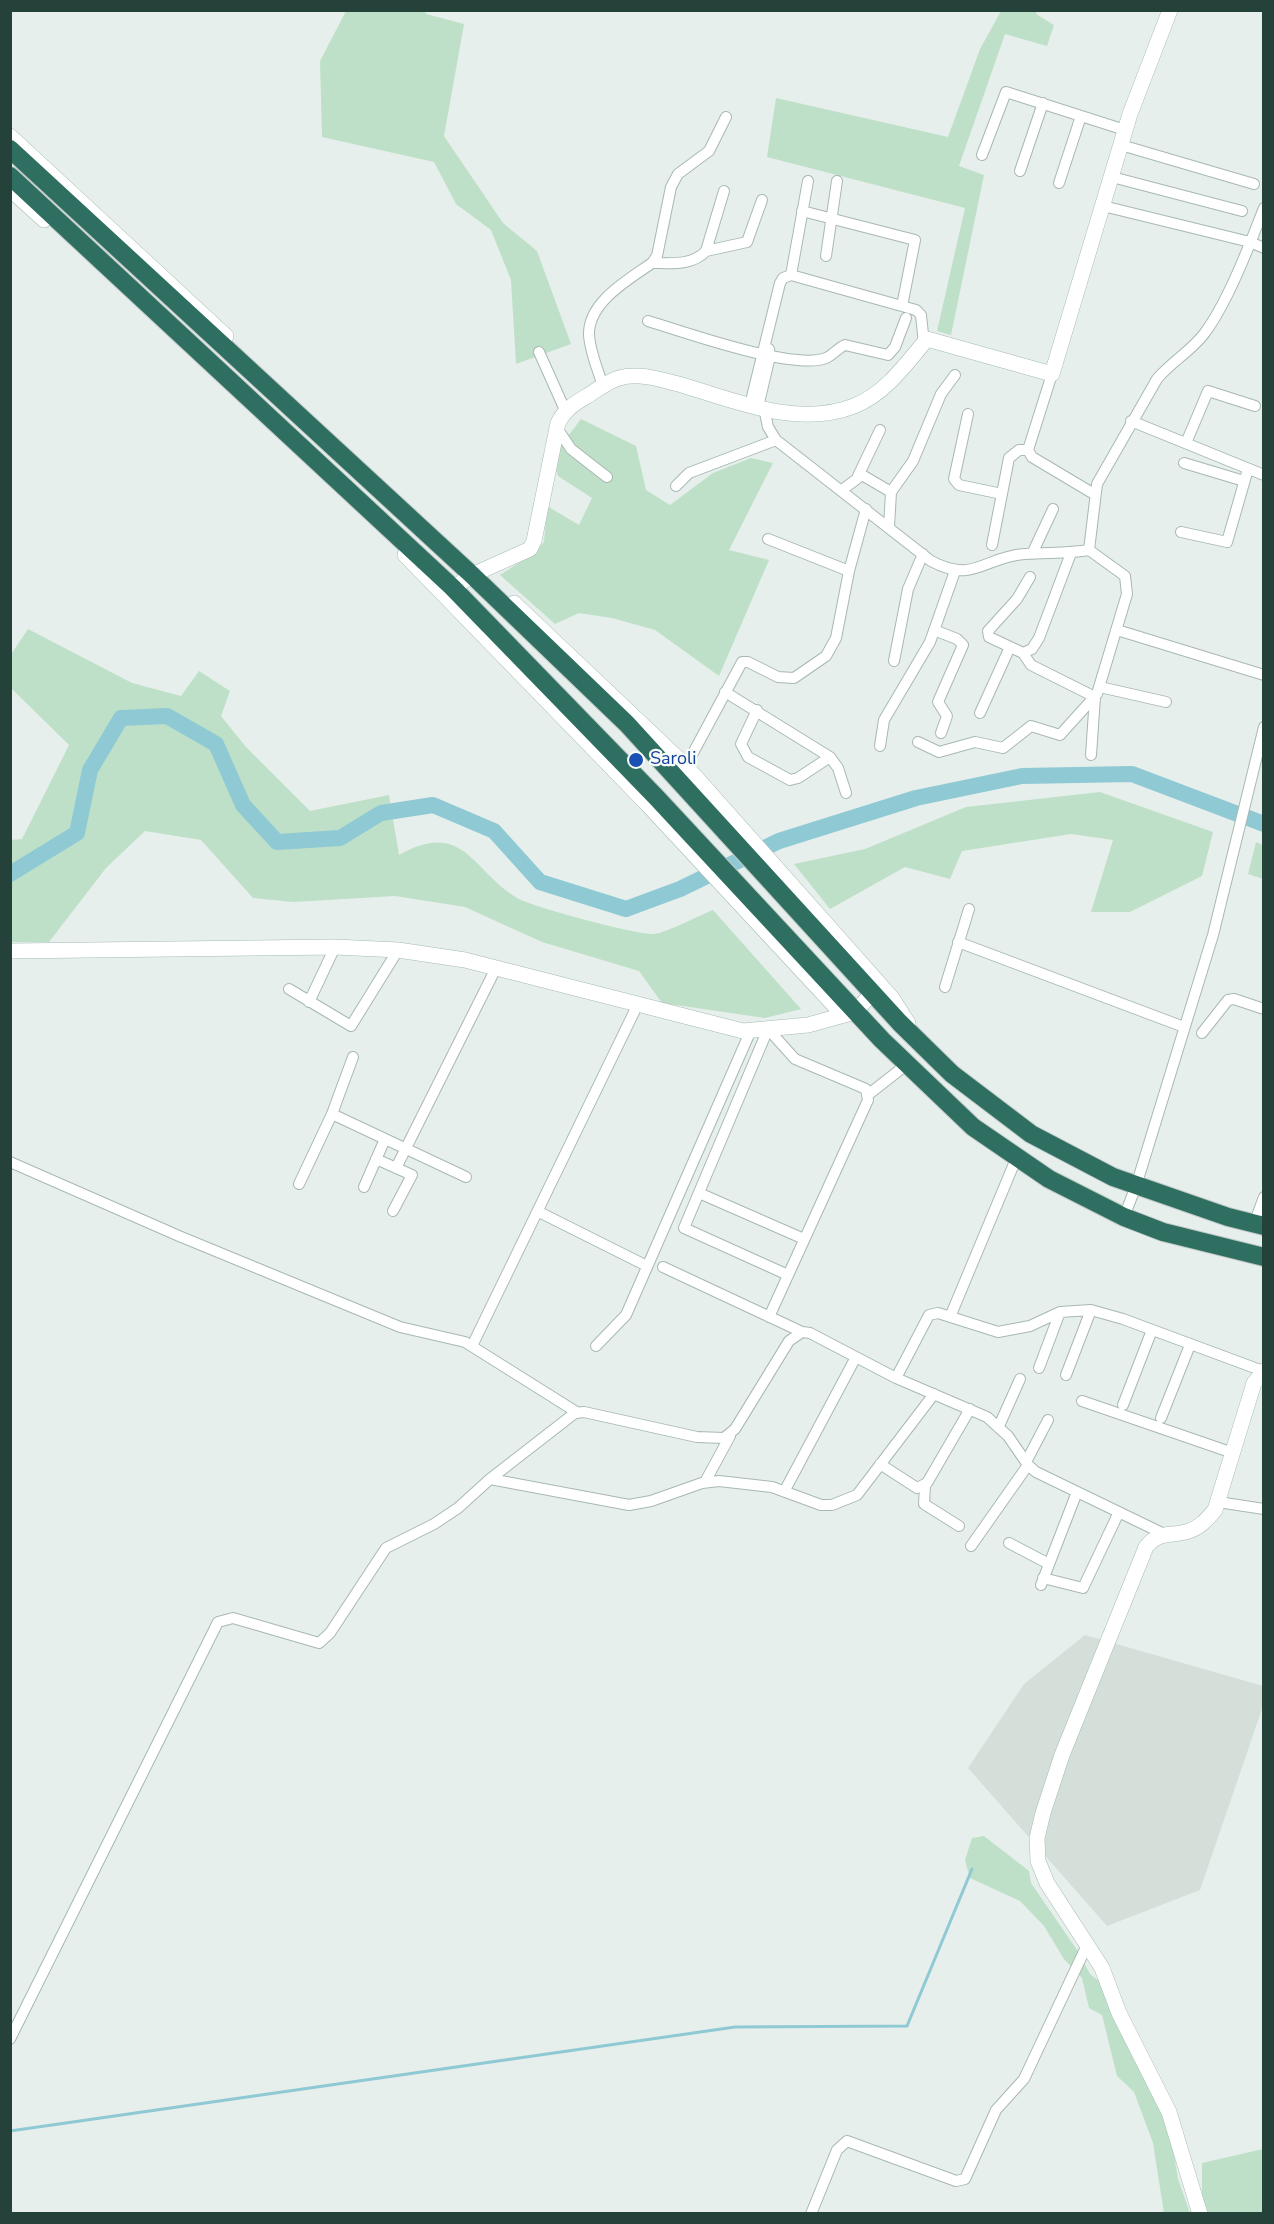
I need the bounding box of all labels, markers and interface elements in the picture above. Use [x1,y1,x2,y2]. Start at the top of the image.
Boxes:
place label: Saroli [650,749,696,771]
marker: Saroli [627,751,645,769]

